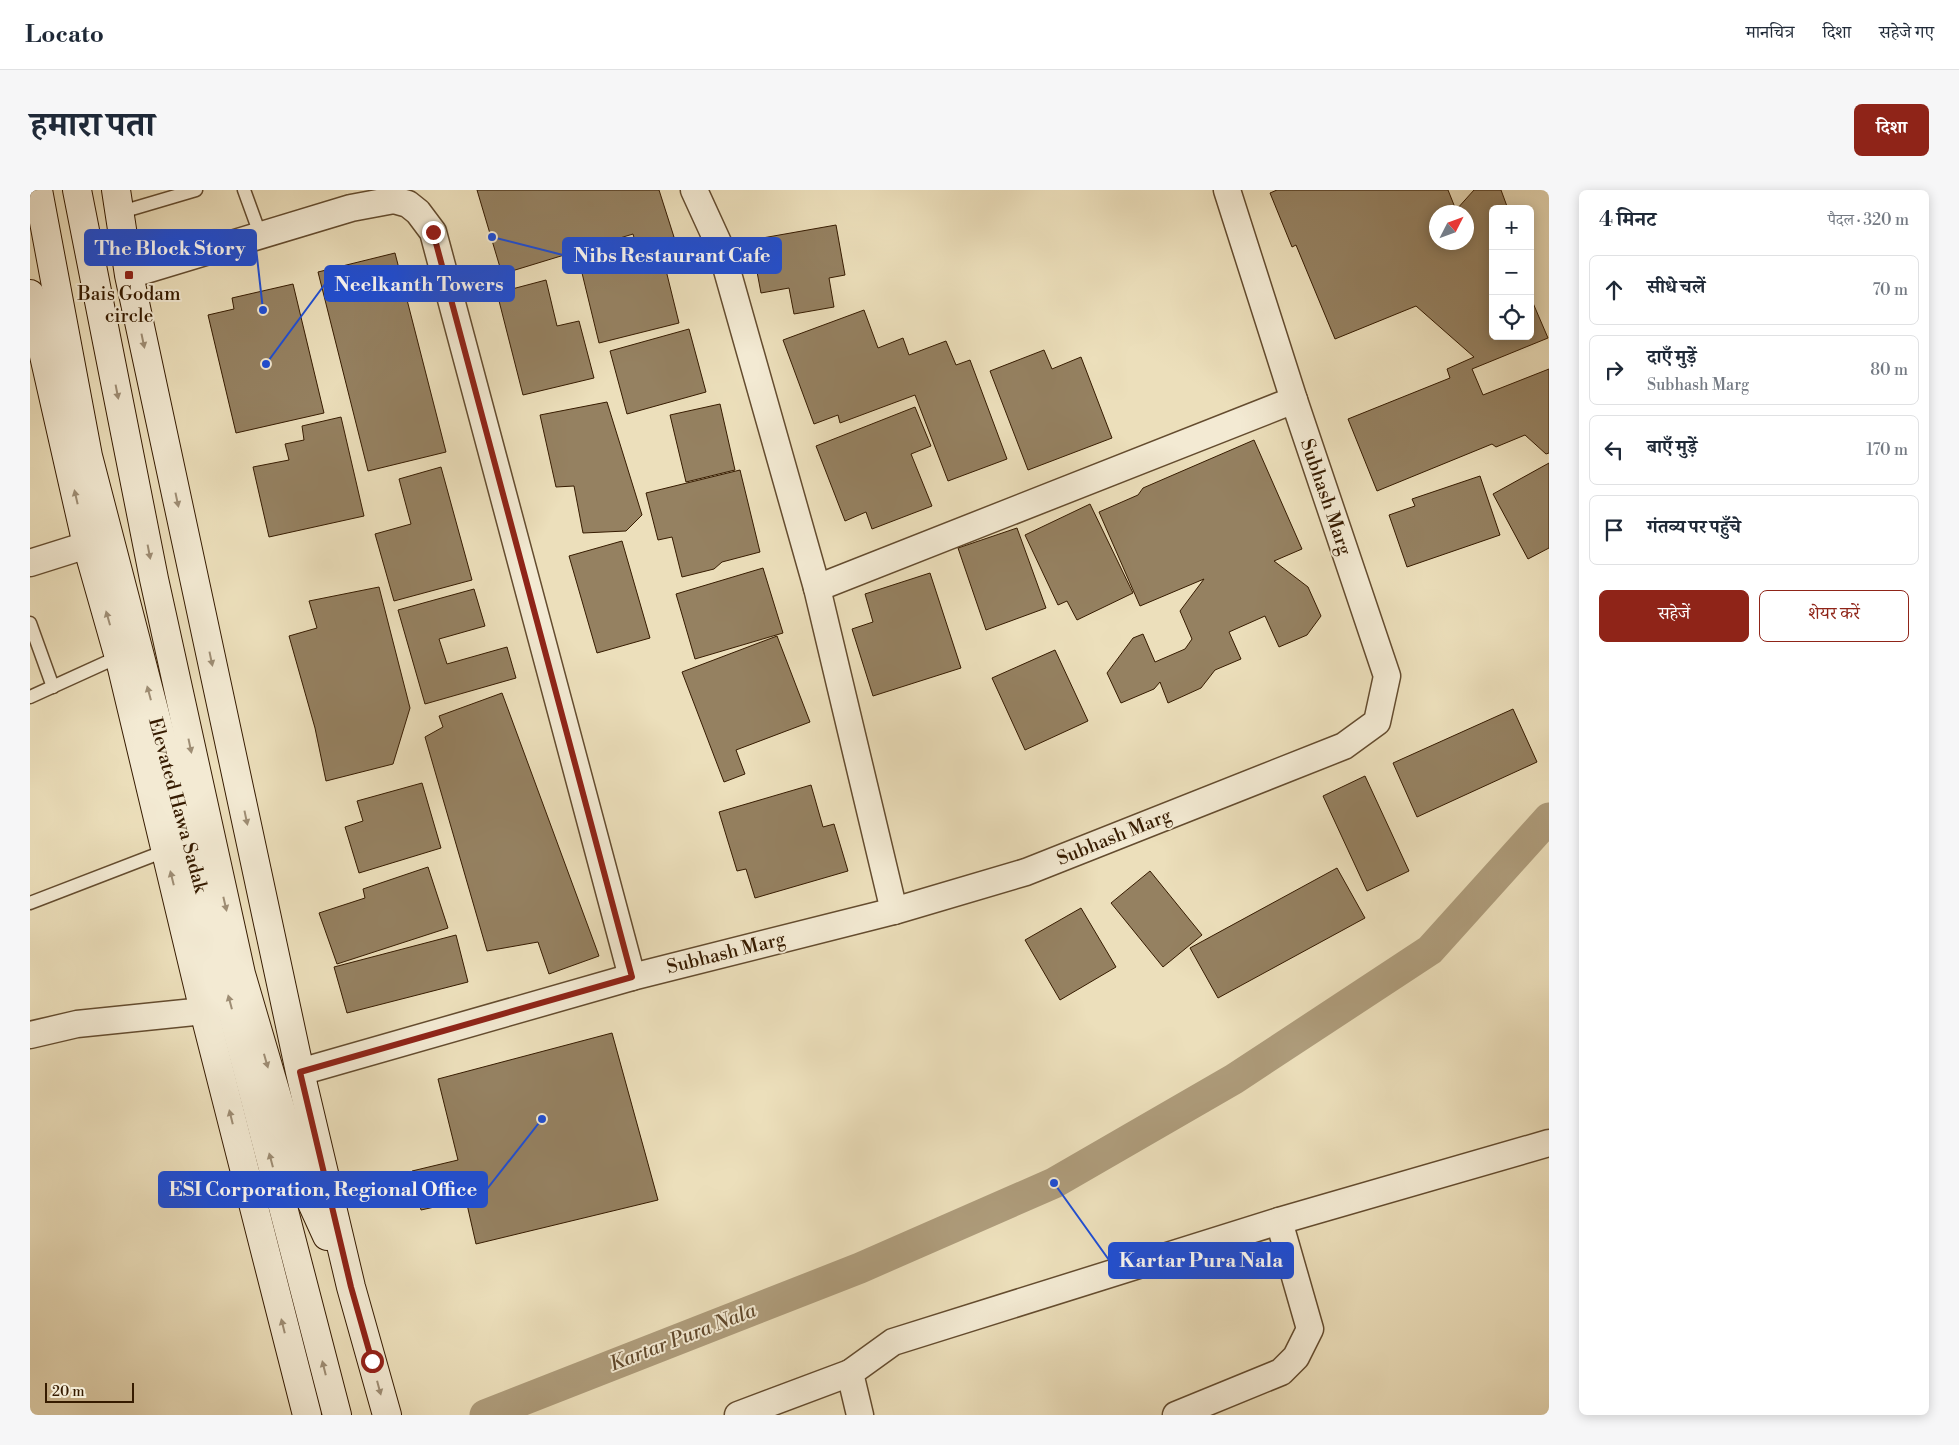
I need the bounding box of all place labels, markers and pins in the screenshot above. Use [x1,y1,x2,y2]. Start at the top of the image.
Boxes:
callout: The Block Story [85,230,256,265]
callout: Nibs Restaurant Cafe [563,238,781,273]
callout: Neelkanth Towers [325,266,514,301]
marker: Bais Godam circle [123,269,135,281]
place label: Bais Godam circle [76,282,181,328]
callout: ESI Corporation, Regional Office [159,1172,487,1207]
callout: Kartar Pura Nala [1109,1243,1293,1278]

